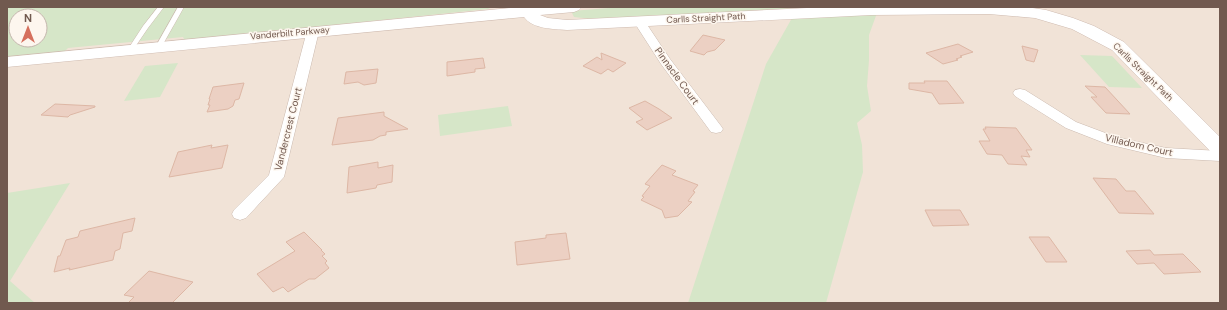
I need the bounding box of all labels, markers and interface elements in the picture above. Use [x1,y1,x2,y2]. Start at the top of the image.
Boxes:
north arrow [8,8,48,48]
street label: Carlls Straight Path [666,10,746,26]
text: N [24,11,32,25]
street label: Vanderbilt Parkway [250,24,330,42]
street label: Carlls Straight Path [1110,40,1176,104]
street label: Pinnacle Court [652,45,702,107]
street label: Vandercrest Court [271,86,305,172]
street label: Villadom Court [1104,131,1174,159]

